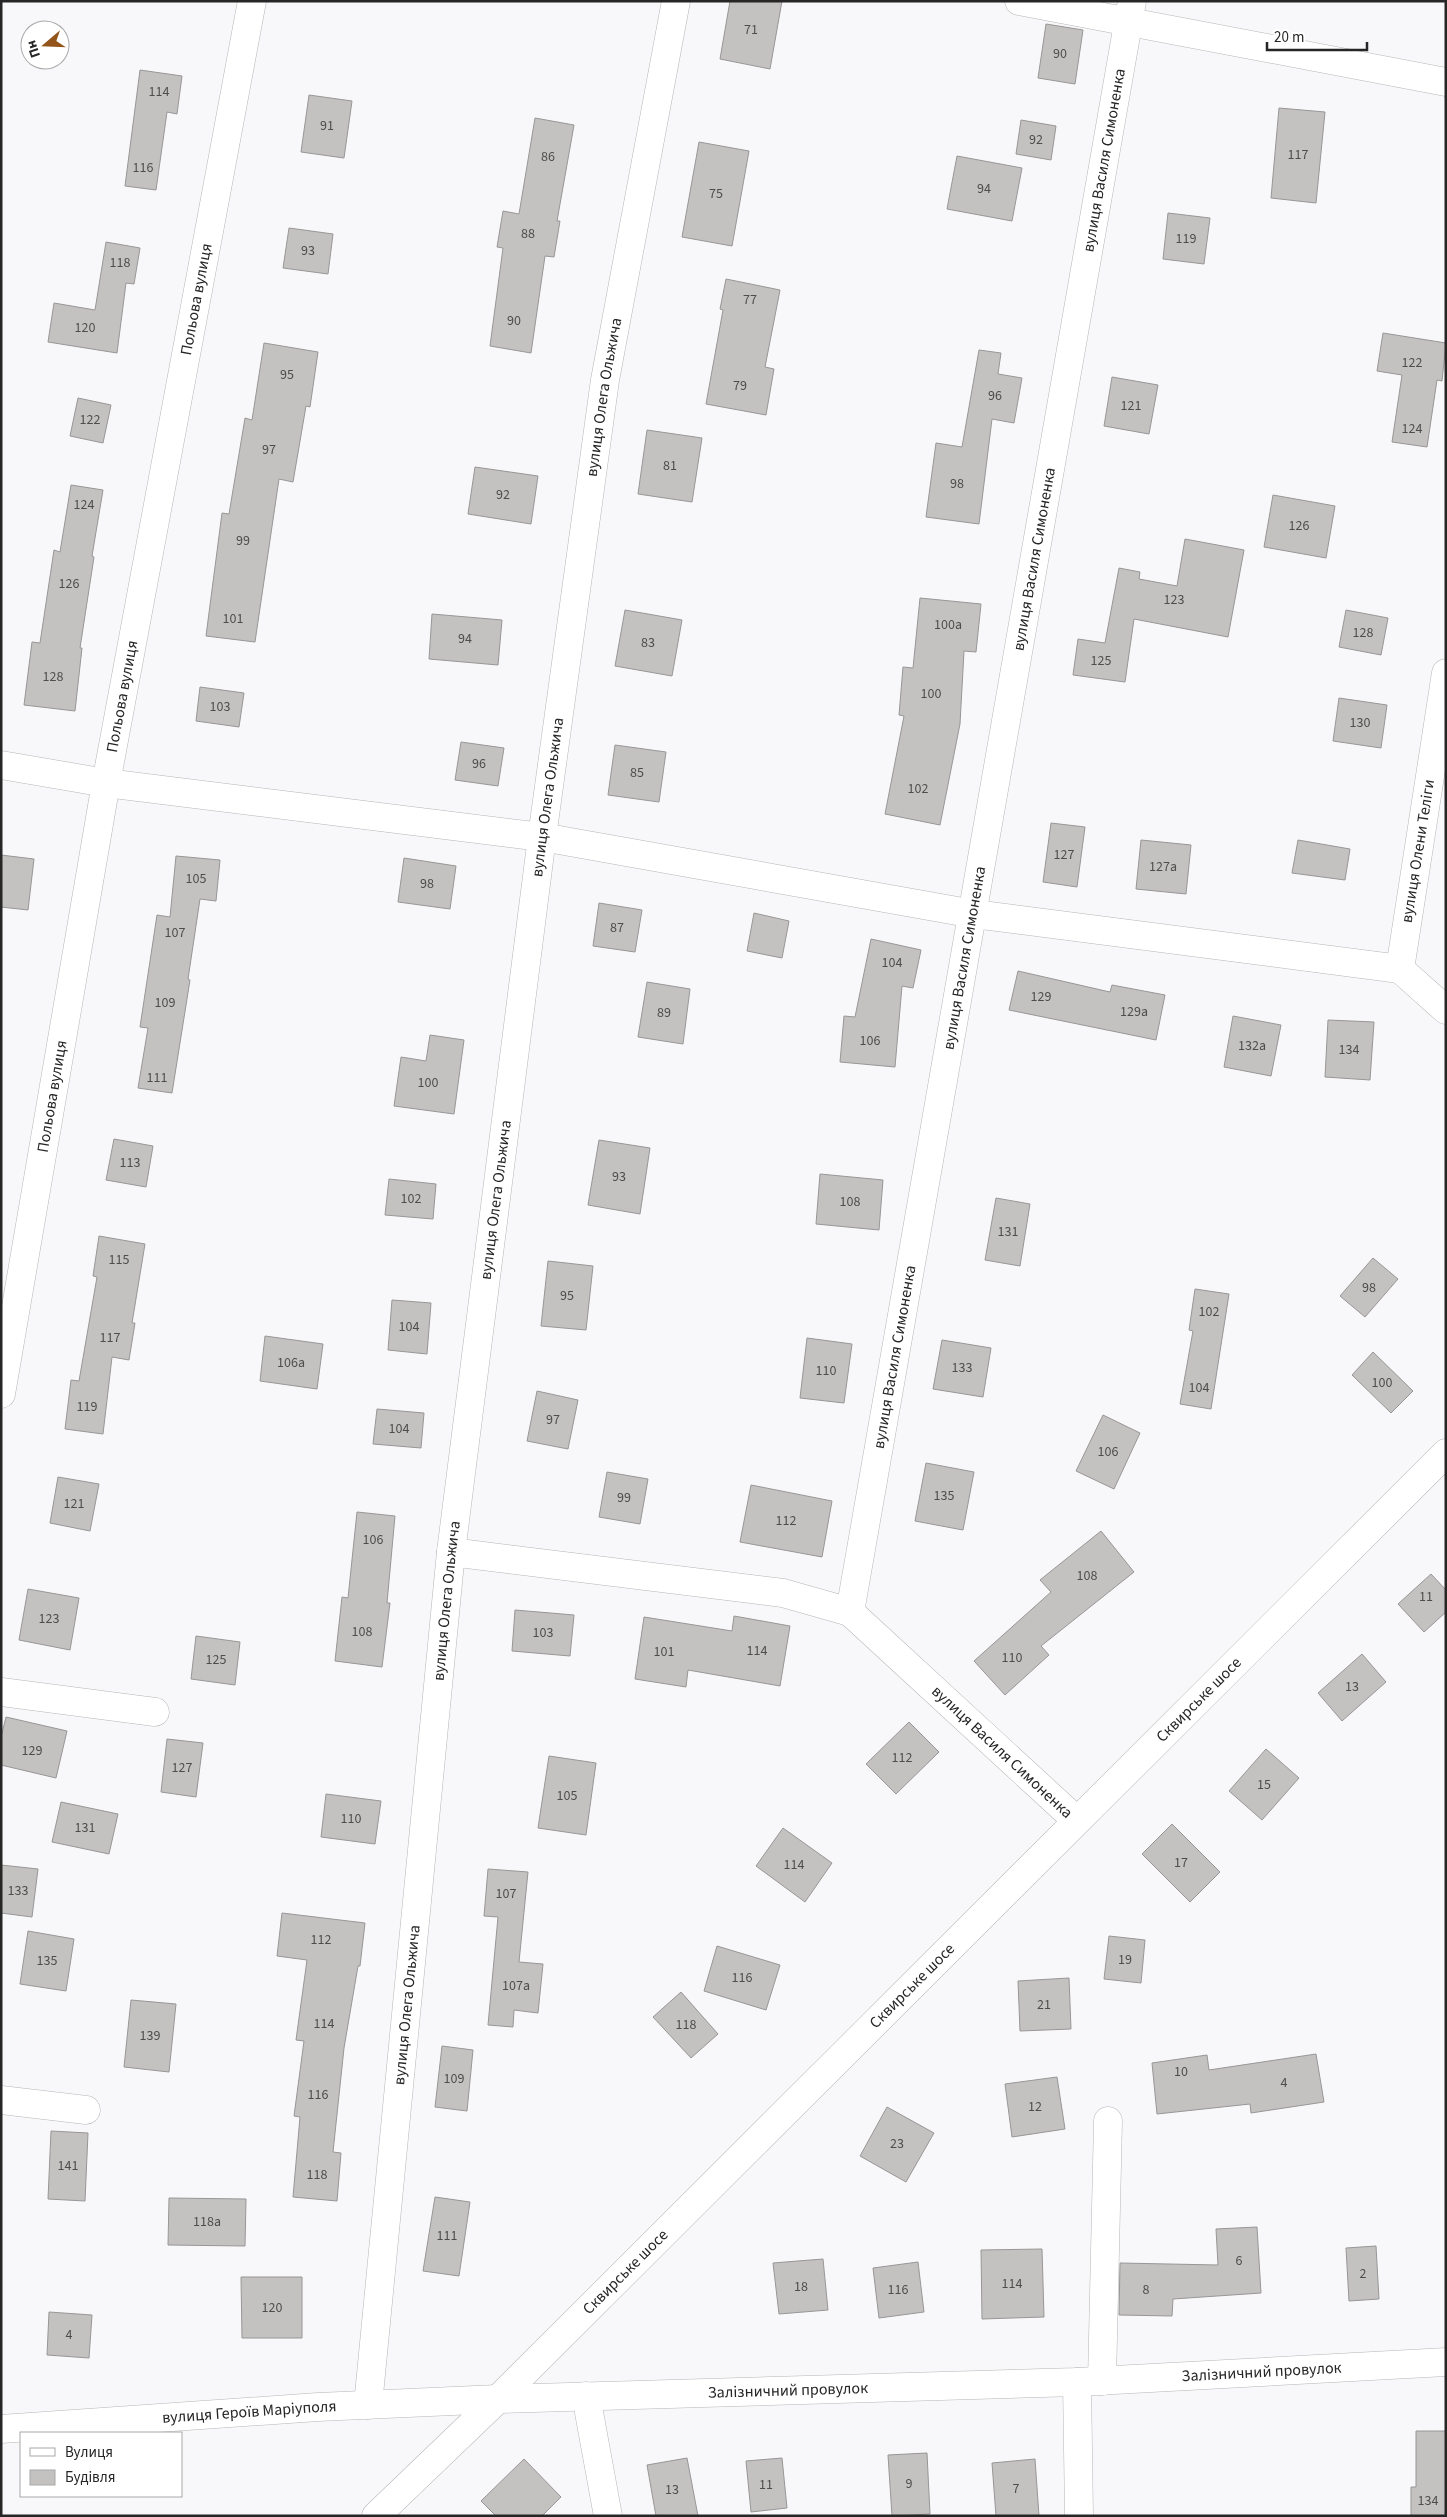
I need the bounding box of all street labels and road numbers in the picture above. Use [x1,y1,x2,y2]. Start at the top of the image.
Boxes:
street label: вулиця Василя Симоненка [1077,67,1131,254]
street label: Польова вулиця [175,241,218,357]
street label: вулиця Олега Ольжича [581,316,627,478]
street label: вулиця Василя Симоненка [1007,466,1061,653]
street label: Польова вулиця [101,639,143,754]
street label: вулиця Олега Ольжича [526,716,569,878]
street label: вулиця Олени Теліги [1396,778,1440,924]
street label: вулиця Василя Симоненка [938,865,991,1052]
street label: Польова вулиця [32,1038,73,1154]
street label: вулиця Олега Ольжича [475,1119,517,1281]
street label: вулиця Василя Симоненка [868,1264,922,1451]
street label: вулиця Олега Ольжича [428,1519,466,1682]
street label: Сквирське шосе [1151,1652,1246,1747]
street label: вулиця Василя Симоненка [927,1681,1077,1823]
street label: вулиця Олега Ольжича [388,1924,426,2086]
street label: Сквирське шосе [864,1938,960,2033]
street label: Сквирське шосе [578,2224,673,2319]
street label: Залізничний провулок [1181,2357,1342,2387]
street label: Залізничний провулок [708,2377,868,2404]
street label: вулиця Героїв Маріуполя [161,2395,337,2429]

